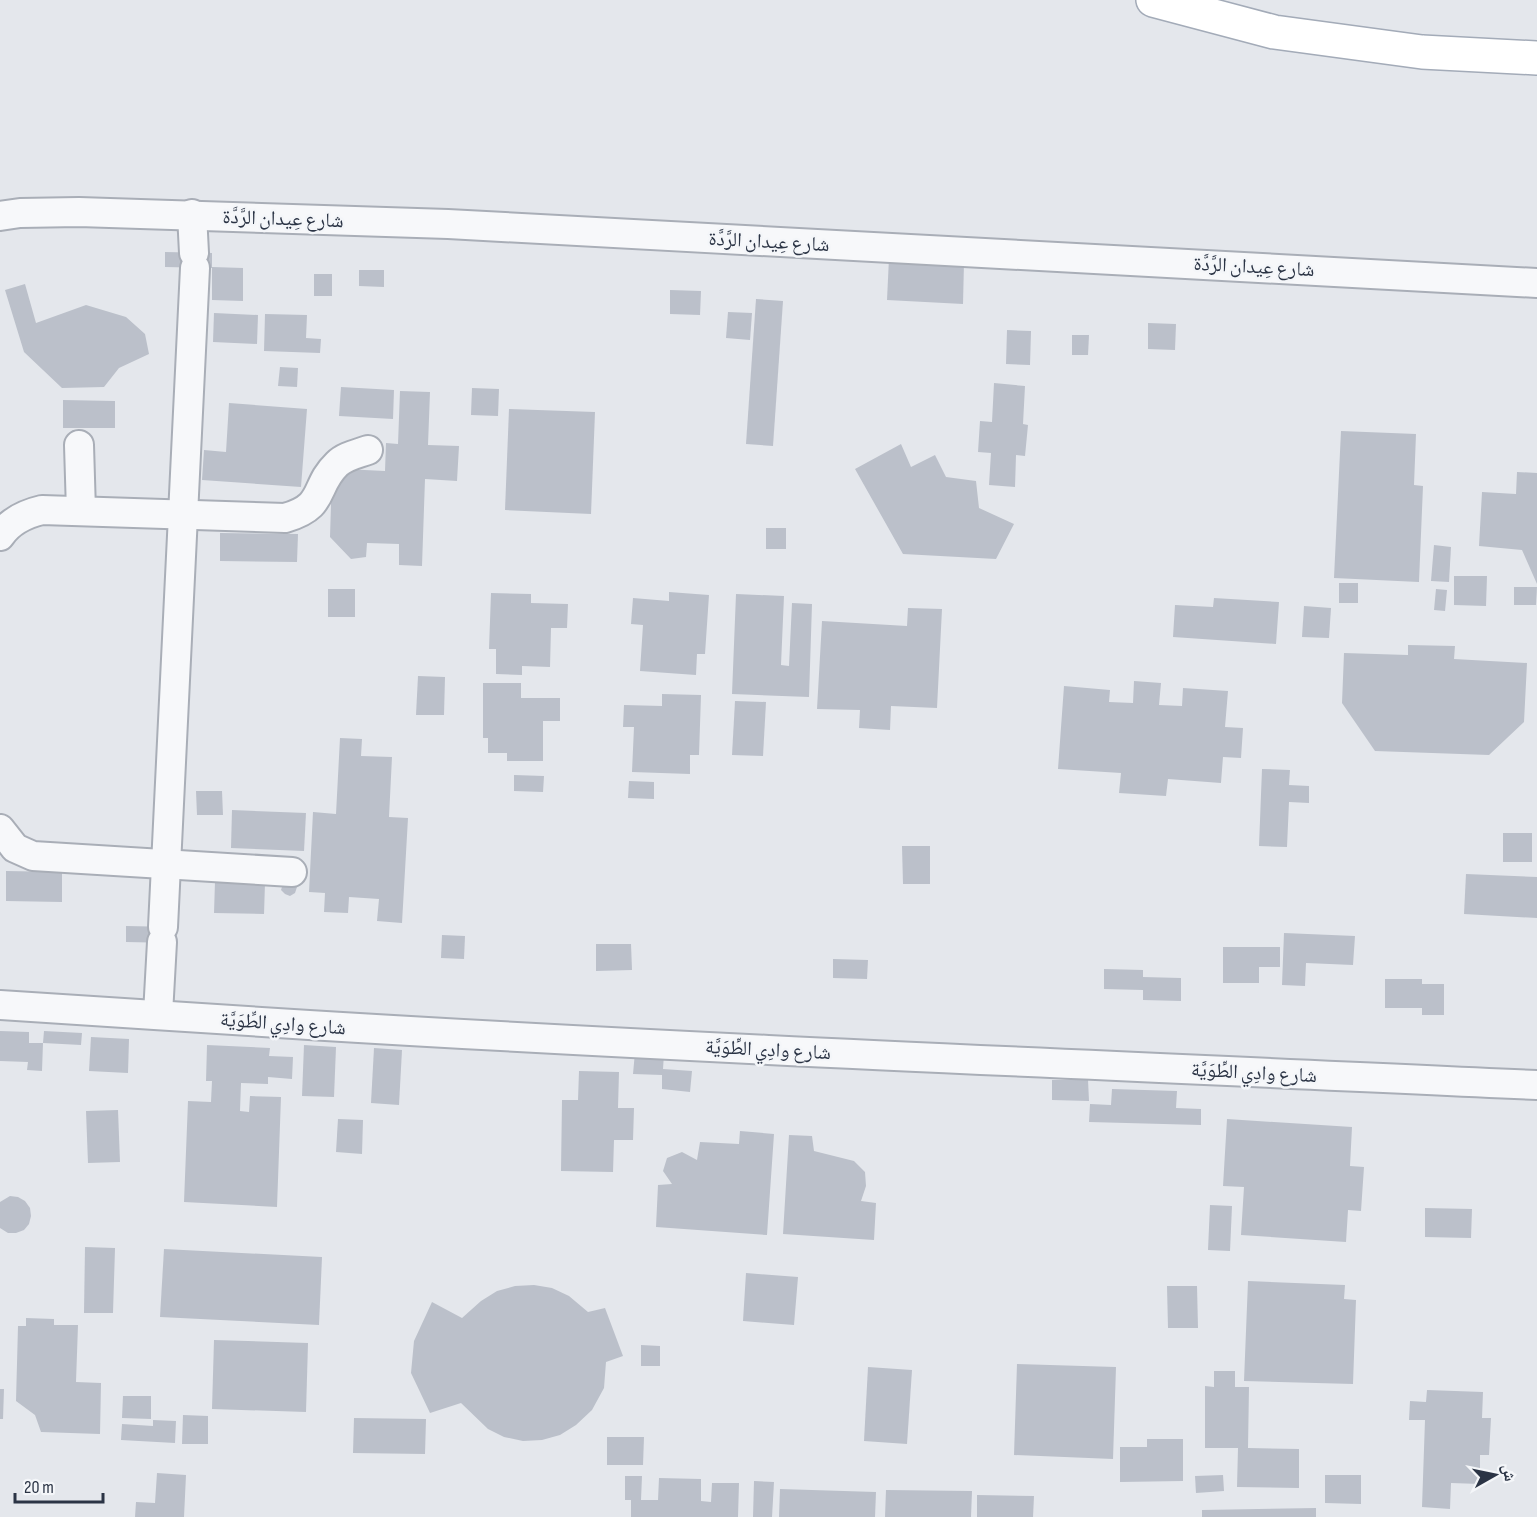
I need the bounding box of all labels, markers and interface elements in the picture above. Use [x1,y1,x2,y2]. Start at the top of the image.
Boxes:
street label: شارع عِيدان الرَّدَّة [222,205,344,233]
street label: شارع عِيدان الرَّدَّة [708,227,830,257]
street label: شارع عِيدان الرَّدَّة [1193,252,1315,282]
street label: شارع وادِي الطِّوَيَّة [219,1008,347,1043]
street label: شارع وادِي الطِّوَيَّة [704,1035,831,1068]
street label: شارع وادِي الطِّوَيَّة [1190,1058,1317,1091]
north arrow [1465,1445,1525,1505]
text: ش [1498,1463,1519,1483]
scale bar [15,1466,104,1504]
text: 20 m [24,1477,54,1498]

